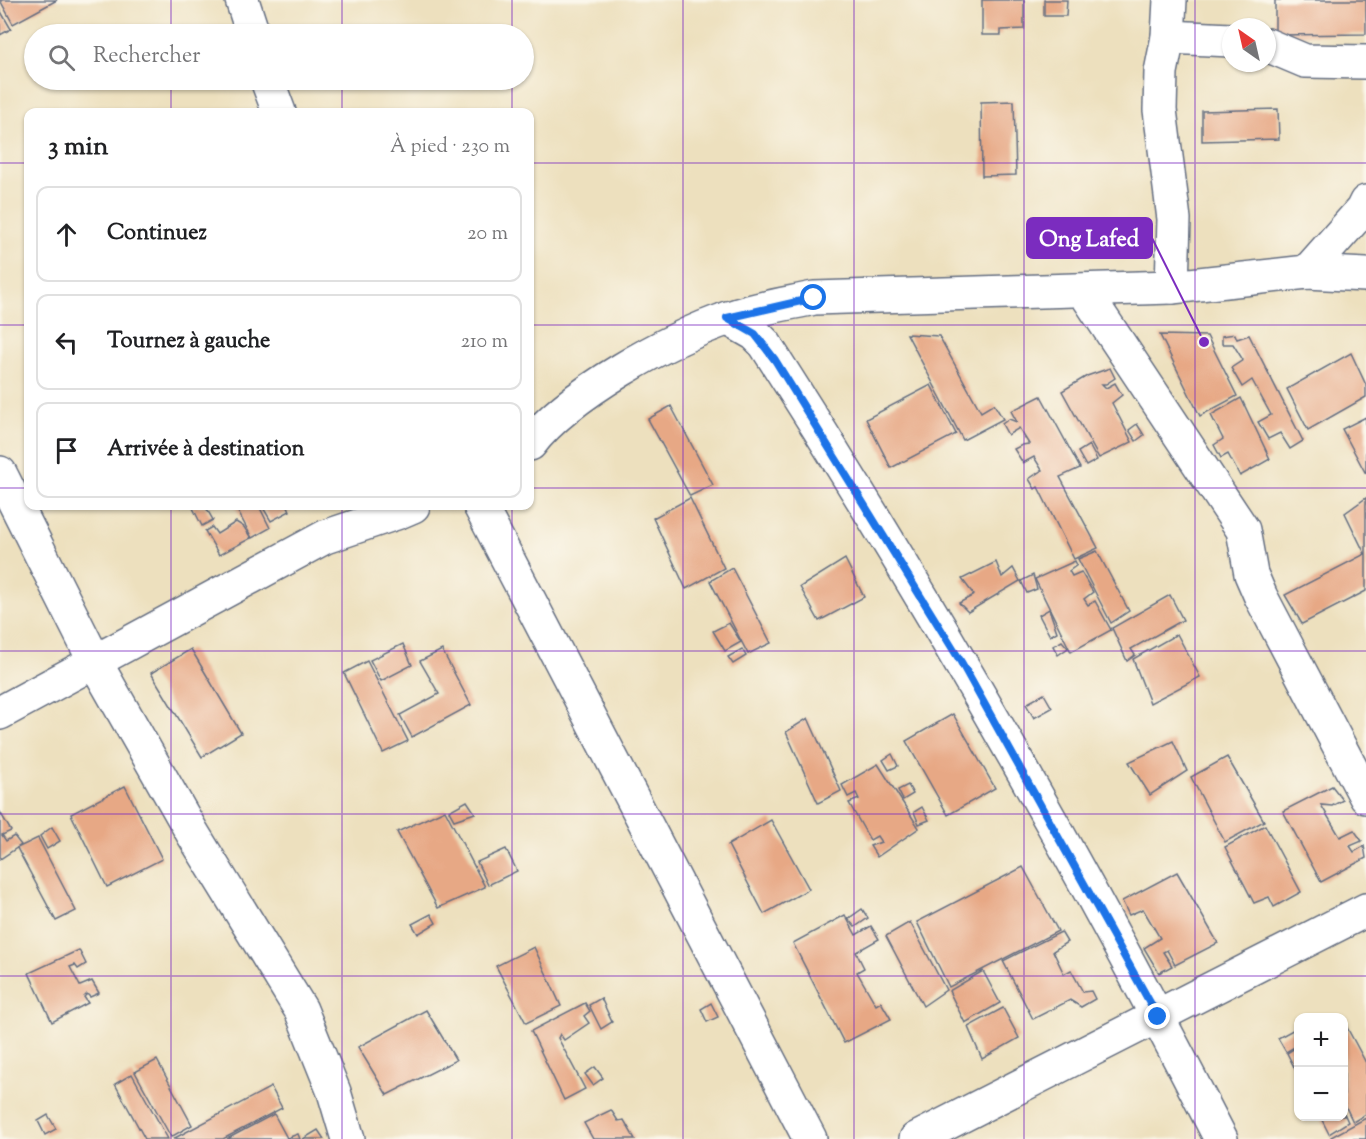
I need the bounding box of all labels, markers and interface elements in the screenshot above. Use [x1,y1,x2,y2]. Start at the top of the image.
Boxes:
north arrow [1222,18,1276,72]
search box [24,24,534,90]
icon: search [45,41,78,74]
text: Rechercher [93,41,200,73]
text: 3 min [48,129,108,166]
text: À pied · 230 m [390,133,510,162]
icon: ahead [50,218,83,251]
text: Continuez [107,218,207,250]
callout: Ong Lafed [1027,218,1152,258]
text: 20 m [467,220,508,249]
text: Ong Lafed [1039,225,1140,257]
route start [800,284,826,310]
icon: left [50,326,83,359]
text: Tournez à gauche [107,326,270,358]
text: 210 m [461,328,508,357]
icon: arrive [50,434,83,467]
text: Arrivée à destination [107,434,304,466]
route end [1144,1003,1170,1029]
map controls [1294,1013,1348,1121]
button: + [1294,1013,1348,1067]
button: − [1294,1067,1348,1121]

